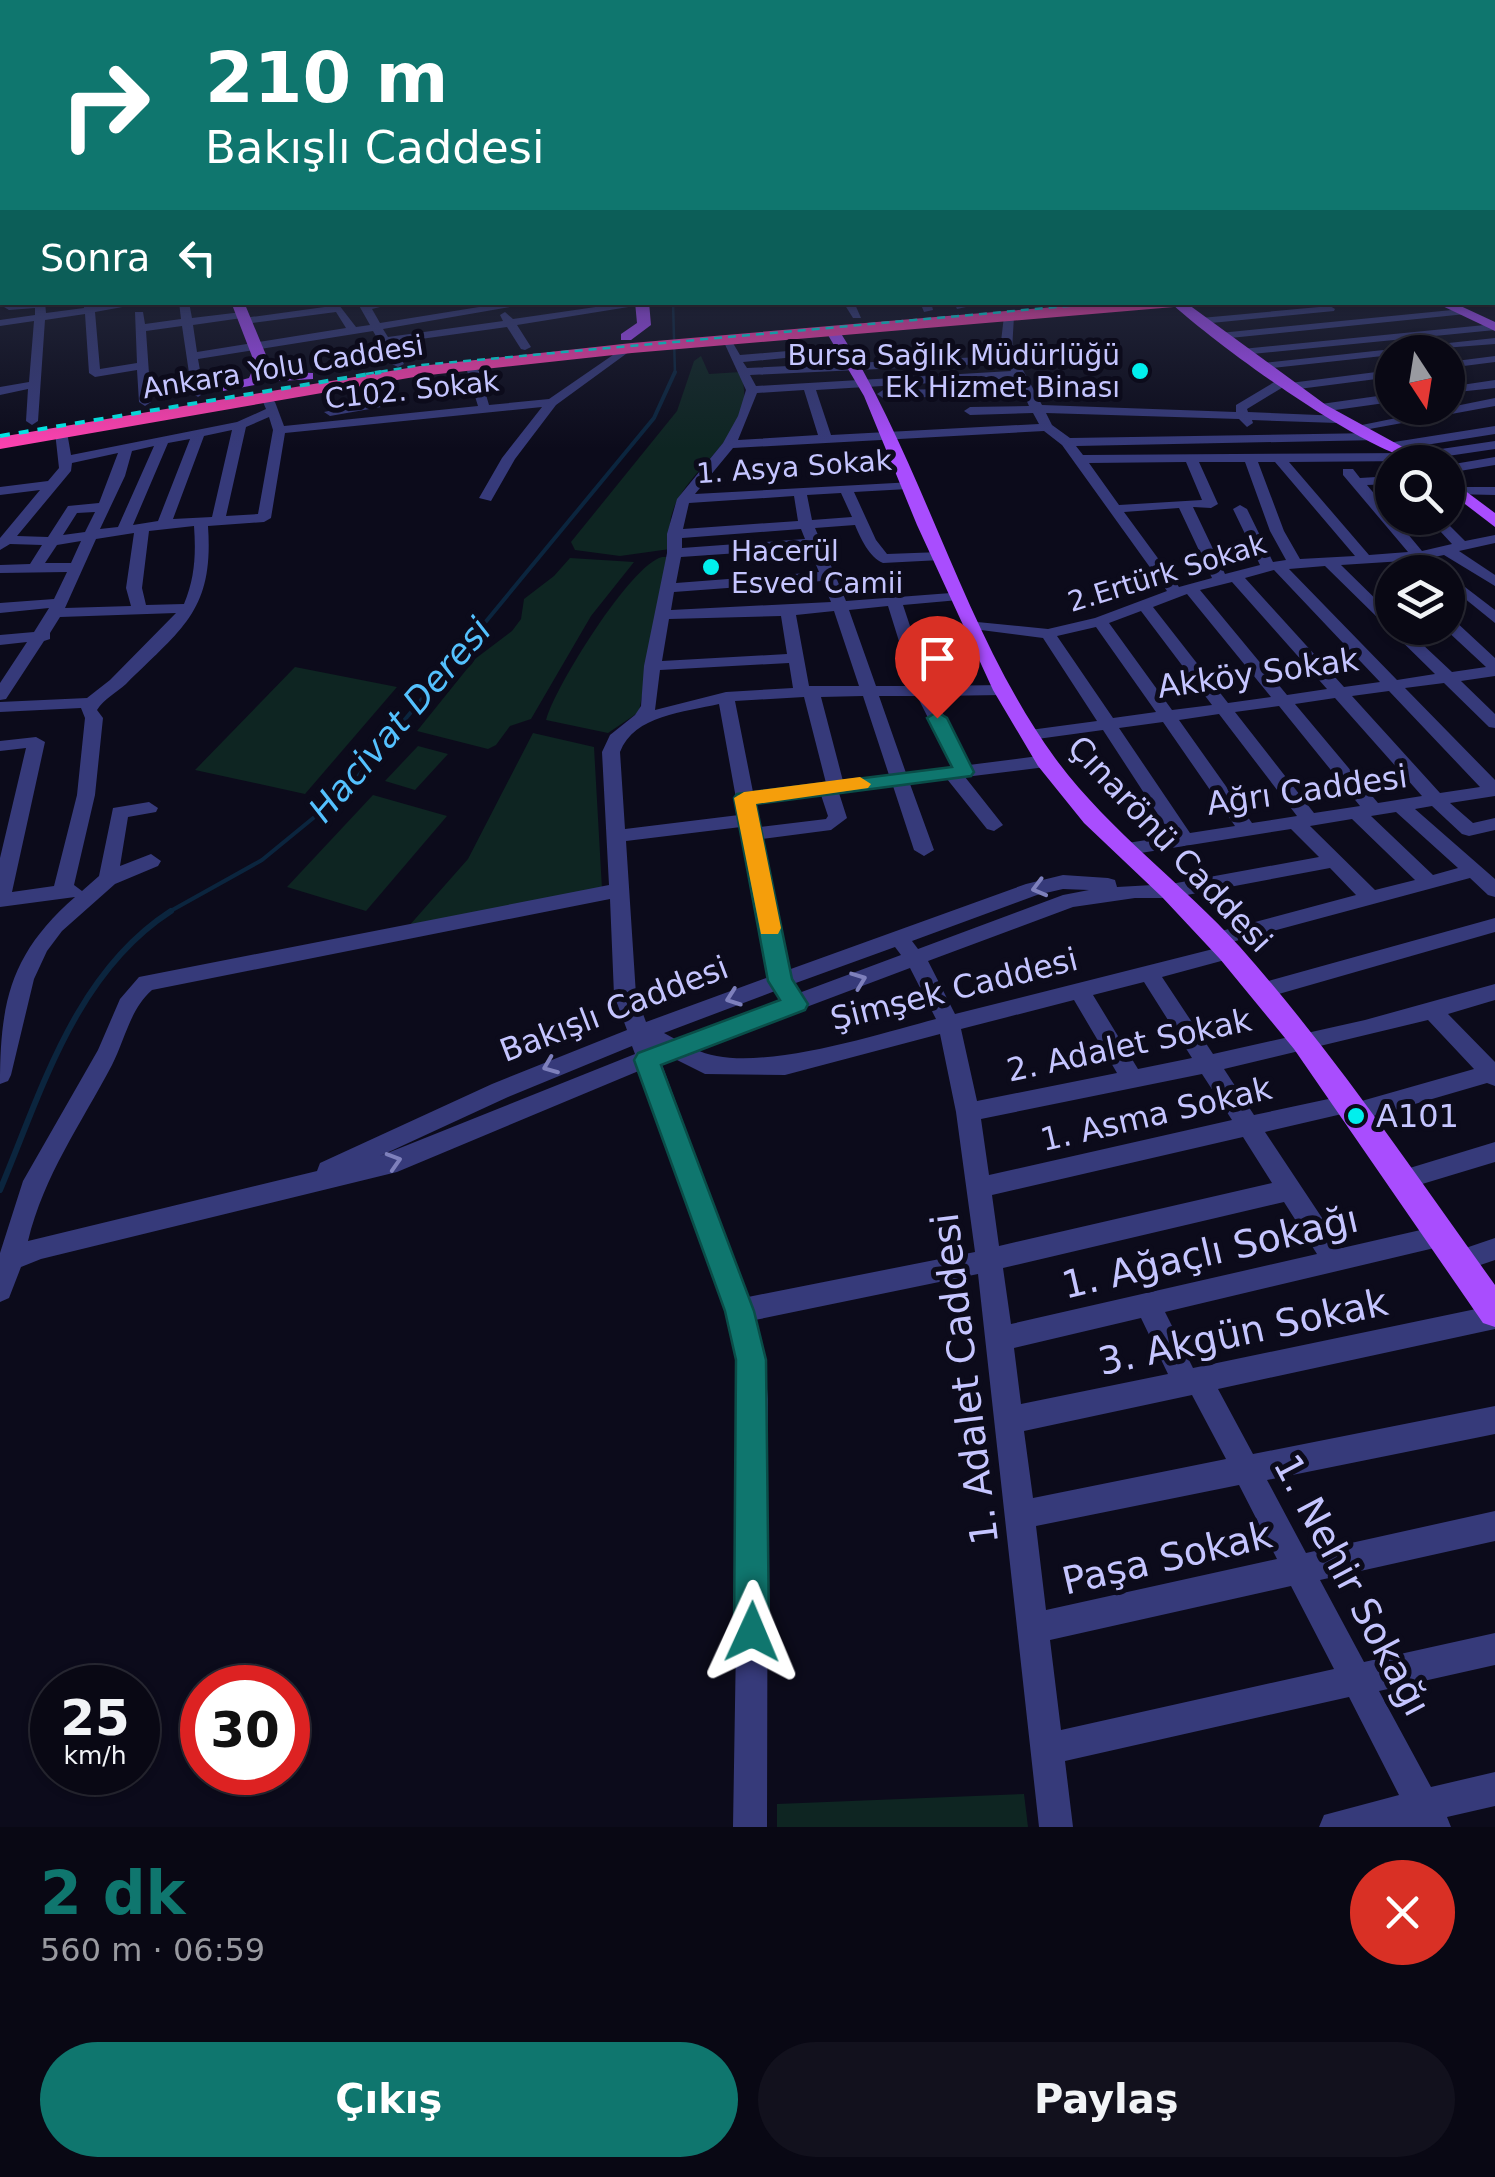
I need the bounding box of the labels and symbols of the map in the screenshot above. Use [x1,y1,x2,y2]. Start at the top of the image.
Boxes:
street label: Ankara Yolu Caddesi [140,328,426,406]
north arrow [1375,335,1465,425]
place label: Bursa Sağlık Müdürlüğü Ek Hizmet Binası [788,339,1120,404]
marker: Bursa Sağlık Müdürlüğü Ek Hizmet Binası [1129,360,1151,382]
street label: C102. Sokak [323,364,501,416]
street label: 1. Asya Sokak [695,444,894,490]
street label: 2.Ertürk Sokak [1064,527,1271,619]
place label: Hacerül Esved Camii [731,535,903,600]
marker: Hacerül Esved Camii [700,556,722,578]
water label: Hacivat Deresi [301,610,499,830]
pin [895,616,980,719]
street label: Akköy Sokak [1155,640,1361,706]
street label: Çınarönü Caddesi [1060,728,1280,960]
street label: Ağrı Caddesi [1204,757,1410,823]
one-way arrow [1031,877,1048,898]
street label: Şimşek Caddesi [827,940,1081,1038]
street label: Bakışlı Caddesi [494,948,734,1070]
one-way arrow [850,971,867,992]
one-way arrow [725,986,743,1006]
street label: 2. Adalet Sokak [1003,1000,1255,1089]
one-way arrow [543,1055,560,1075]
street label: 1. Asma Sokak [1037,1069,1276,1159]
place label: A101 [1376,1097,1459,1135]
marker: A101 [1345,1105,1367,1127]
one-way arrow [384,1152,401,1173]
street label: 1. Ağaçlı Sokağı [1058,1197,1362,1307]
street label: 1. Adalet Caddesi [923,1211,1007,1547]
street label: 3. Akgün Sokak [1094,1280,1392,1384]
street label: 1. Nehir Sokağı [1265,1447,1439,1723]
street label: Paşa Sokak [1058,1513,1276,1603]
position arrow [700,1580,804,1684]
speed limit sign: 30 [180,1665,310,1795]

